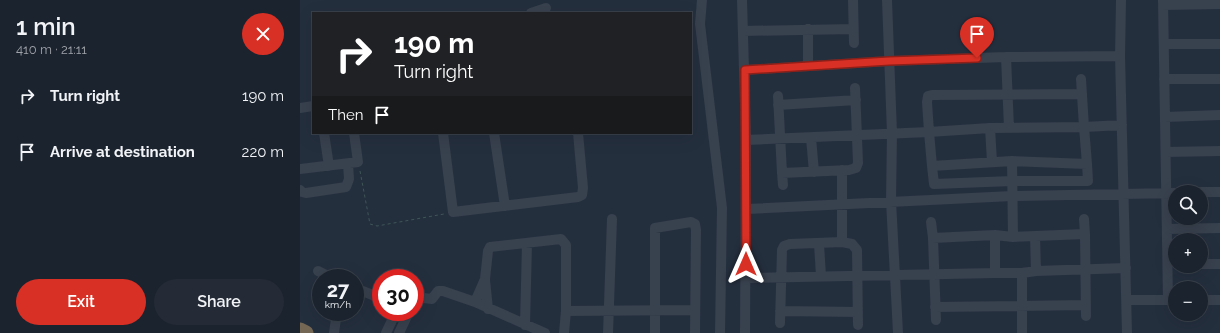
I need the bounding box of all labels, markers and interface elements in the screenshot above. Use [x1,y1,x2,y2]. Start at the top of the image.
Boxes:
text: 1 min [16,12,76,41]
button: close [242,13,284,55]
pin [960,17,994,58]
icon: arrive [966,23,988,45]
text: 190 m [394,27,474,60]
icon: right [328,28,380,80]
text: 410 m · 21:11 [16,42,87,57]
text: Turn right [394,61,473,82]
icon: right [16,85,38,107]
text: Turn right [50,87,120,105]
text: 190 m [242,87,284,105]
icon: arrive [371,104,393,126]
text: Then [328,106,363,124]
icon: arrive [16,141,38,163]
text: Arrive at destination [50,143,195,161]
text: 220 m [242,143,284,161]
map controls [1168,185,1208,321]
button: search [1168,185,1208,225]
button: + [1168,233,1208,273]
position arrow [725,243,767,285]
speed limit sign: 30 [372,269,424,321]
text: 27 [327,278,349,302]
button: Exit [16,279,146,325]
button: Share [154,279,284,325]
button: − [1168,281,1208,321]
text: km/h [325,299,351,310]

